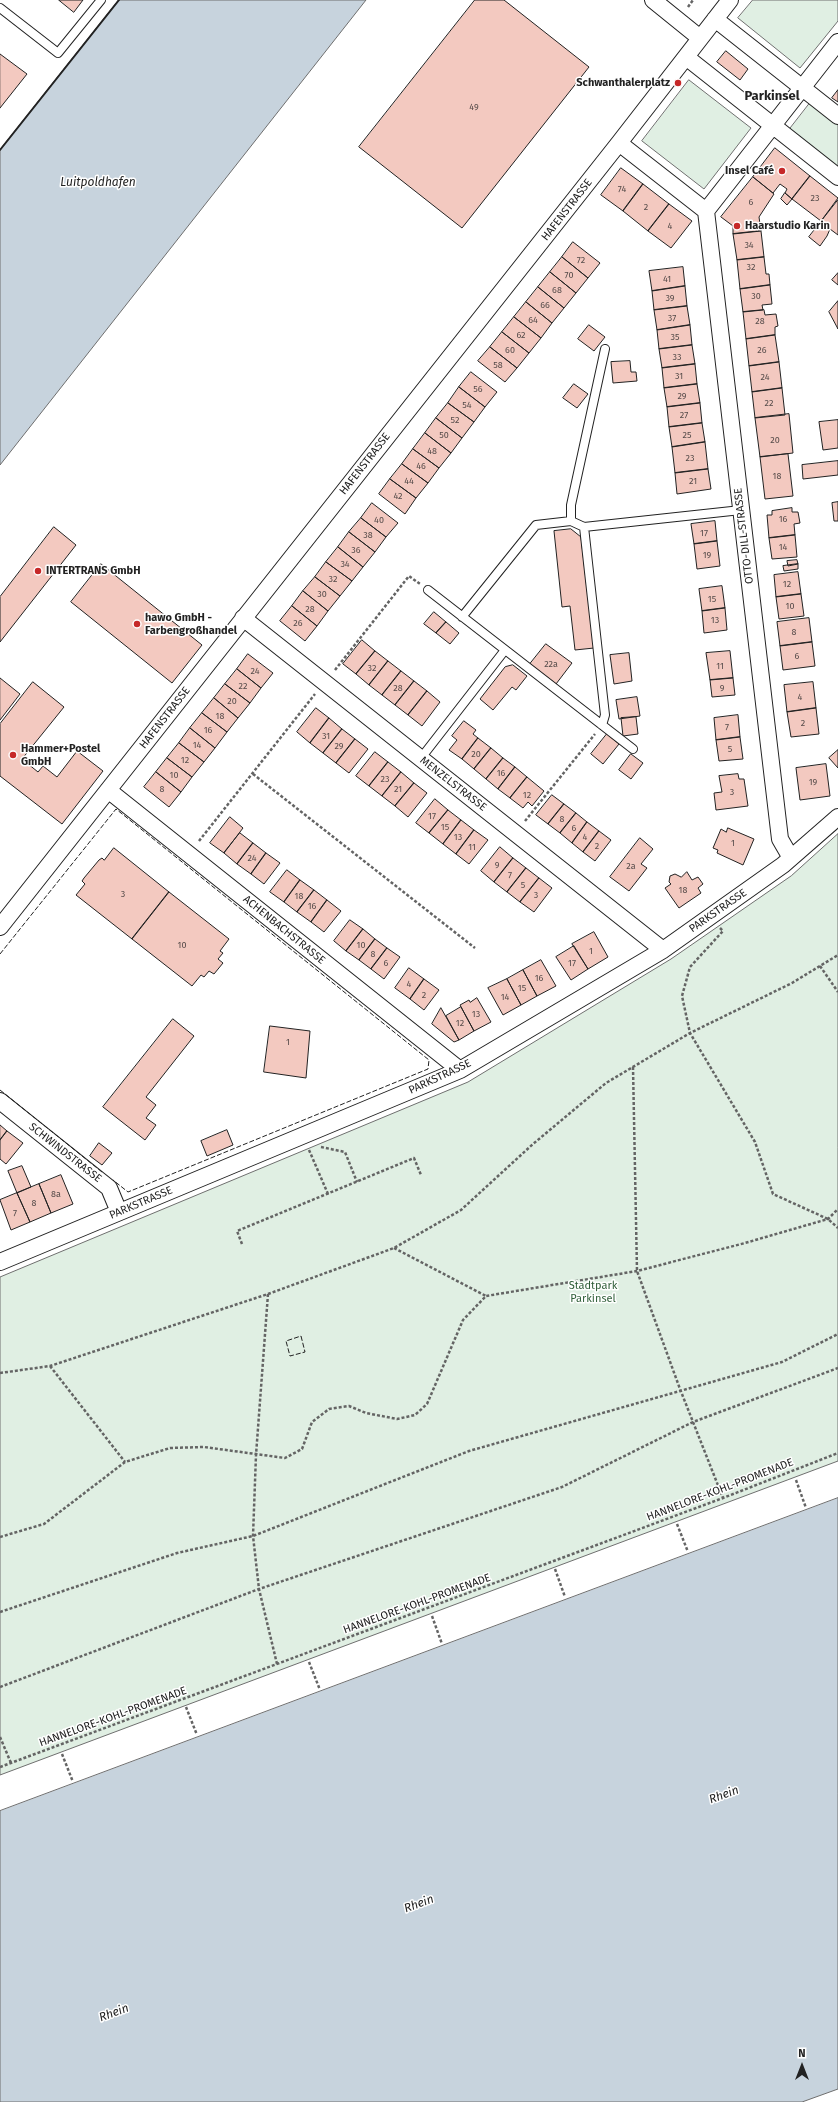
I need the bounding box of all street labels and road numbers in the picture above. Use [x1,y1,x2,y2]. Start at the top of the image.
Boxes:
street label: HAFENSTRASSE [539,176,595,244]
street label: HAFENSTRASSE [337,430,393,498]
street label: OTTO-DILL-STRASSE [732,487,756,585]
street label: HAFENSTRASSE [137,684,193,752]
street label: MENZELSTRASSE [417,754,489,814]
street label: PARKSTRASSE [687,886,749,936]
street label: ACHENBACHSTRASSE [240,893,328,967]
street label: PARKSTRASSE [407,1057,473,1097]
street label: SCHWINDSTRASSE [26,1120,104,1186]
street label: PARKSTRASSE [107,1184,175,1222]
street label: HANNELORE-KOHL-PROMENADE [645,1456,795,1524]
street label: HANNELORE-KOHL-PROMENADE [341,1571,493,1637]
street label: HANNELORE-KOHL-PROMENADE [37,1684,189,1750]

